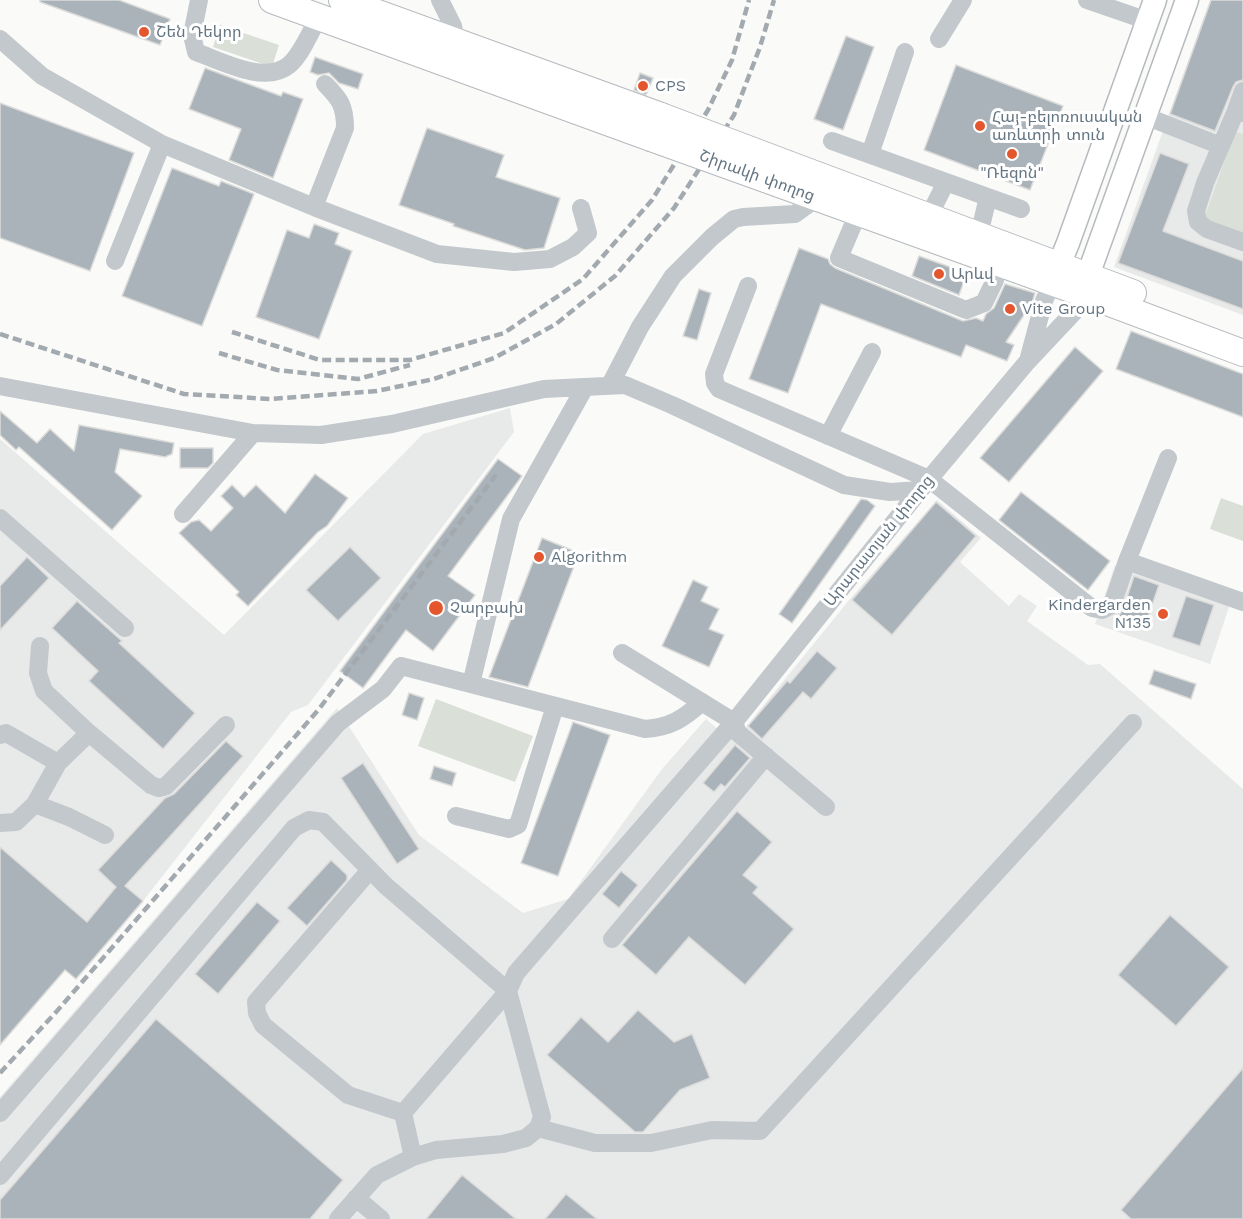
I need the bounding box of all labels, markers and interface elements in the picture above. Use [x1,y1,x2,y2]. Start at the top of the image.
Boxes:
place label: Շեն Դեկոր [156,22,241,42]
marker: Շեն Դեկոր [137,25,151,39]
place label: CPS [655,76,686,96]
marker: CPS [636,79,650,93]
place label: Հայ-բելոռուսական առևտրի տուն [992,107,1142,145]
marker: Հայ-բելոռուսական առևտրի տուն [973,119,987,133]
street label: Շիրակի փողոց [697,146,817,206]
marker: "Ռեզոն" [1005,147,1019,161]
place label: "Ռեզոն" [980,163,1044,183]
place label: Արևվ [951,264,993,284]
marker: Արևվ [932,267,946,281]
place label: Vite Group [1022,299,1105,319]
marker: Vite Group [1003,302,1017,316]
street label: Արարատյան փողոց [820,471,938,611]
place label: Algorithm [551,547,627,567]
marker: Algorithm [532,550,546,564]
place label: Kindergarden N135 [1048,595,1151,633]
place label: Չարբախ [450,598,523,618]
marker: Չարբախ [427,599,445,617]
marker: Kindergarden N135 [1156,607,1170,621]

